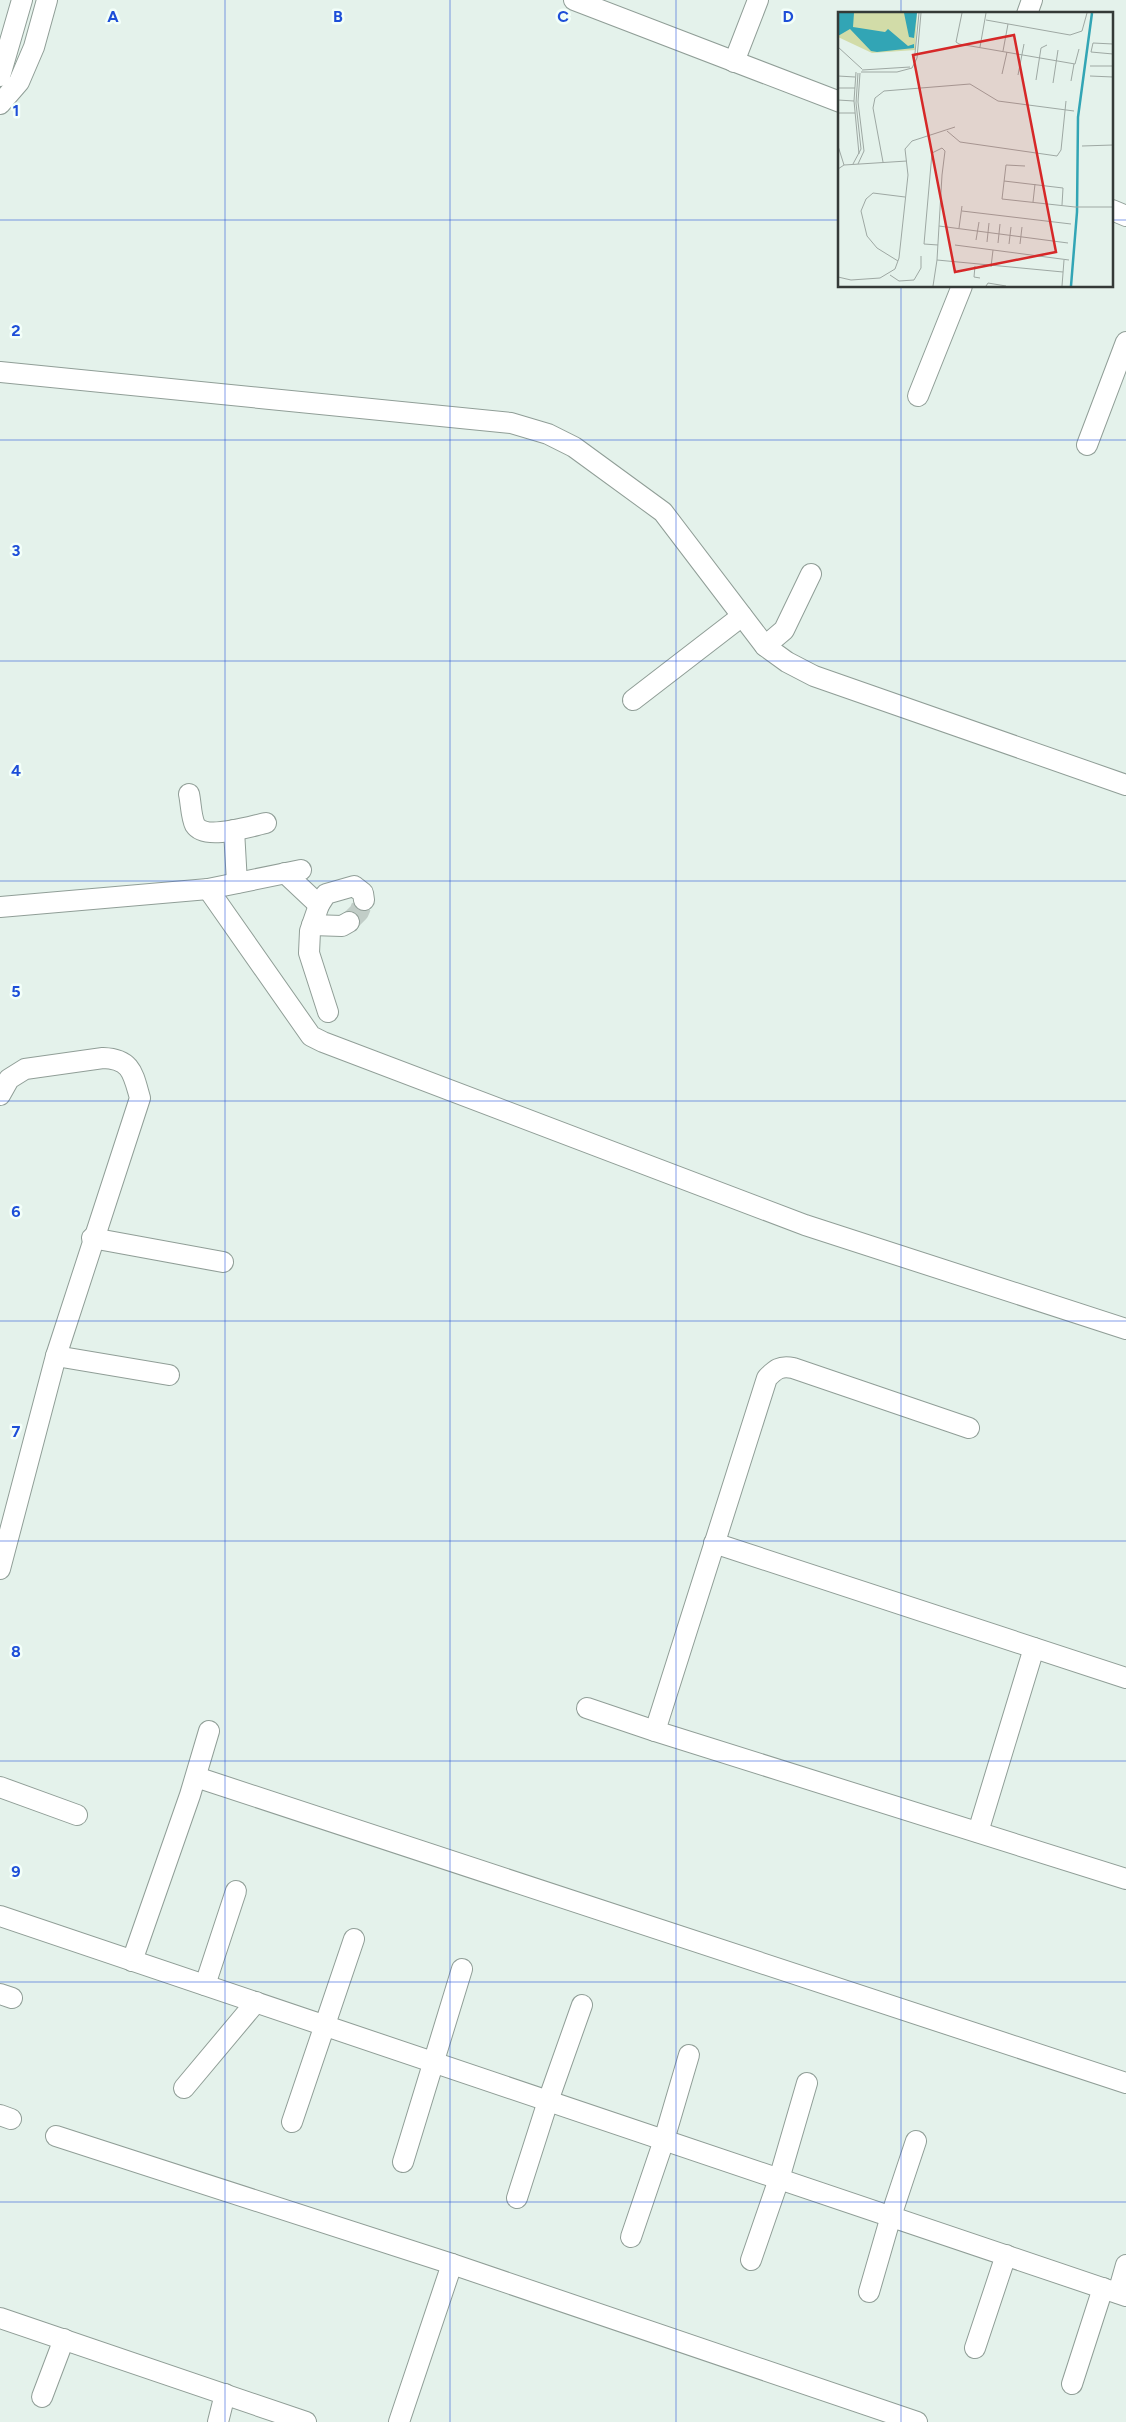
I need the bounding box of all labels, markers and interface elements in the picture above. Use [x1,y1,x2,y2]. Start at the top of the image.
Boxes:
text: A [107,7,119,26]
text: B [333,7,343,26]
text: C [557,7,569,26]
text: D [782,7,794,26]
inset map [838,12,1114,288]
text: 1 [13,101,19,120]
text: 2 [11,321,21,340]
text: 3 [12,541,21,560]
text: 4 [11,761,21,780]
text: 5 [11,982,21,1001]
text: 6 [11,1202,21,1221]
text: 7 [12,1422,21,1441]
text: 8 [11,1642,21,1661]
text: 9 [11,1862,21,1881]

